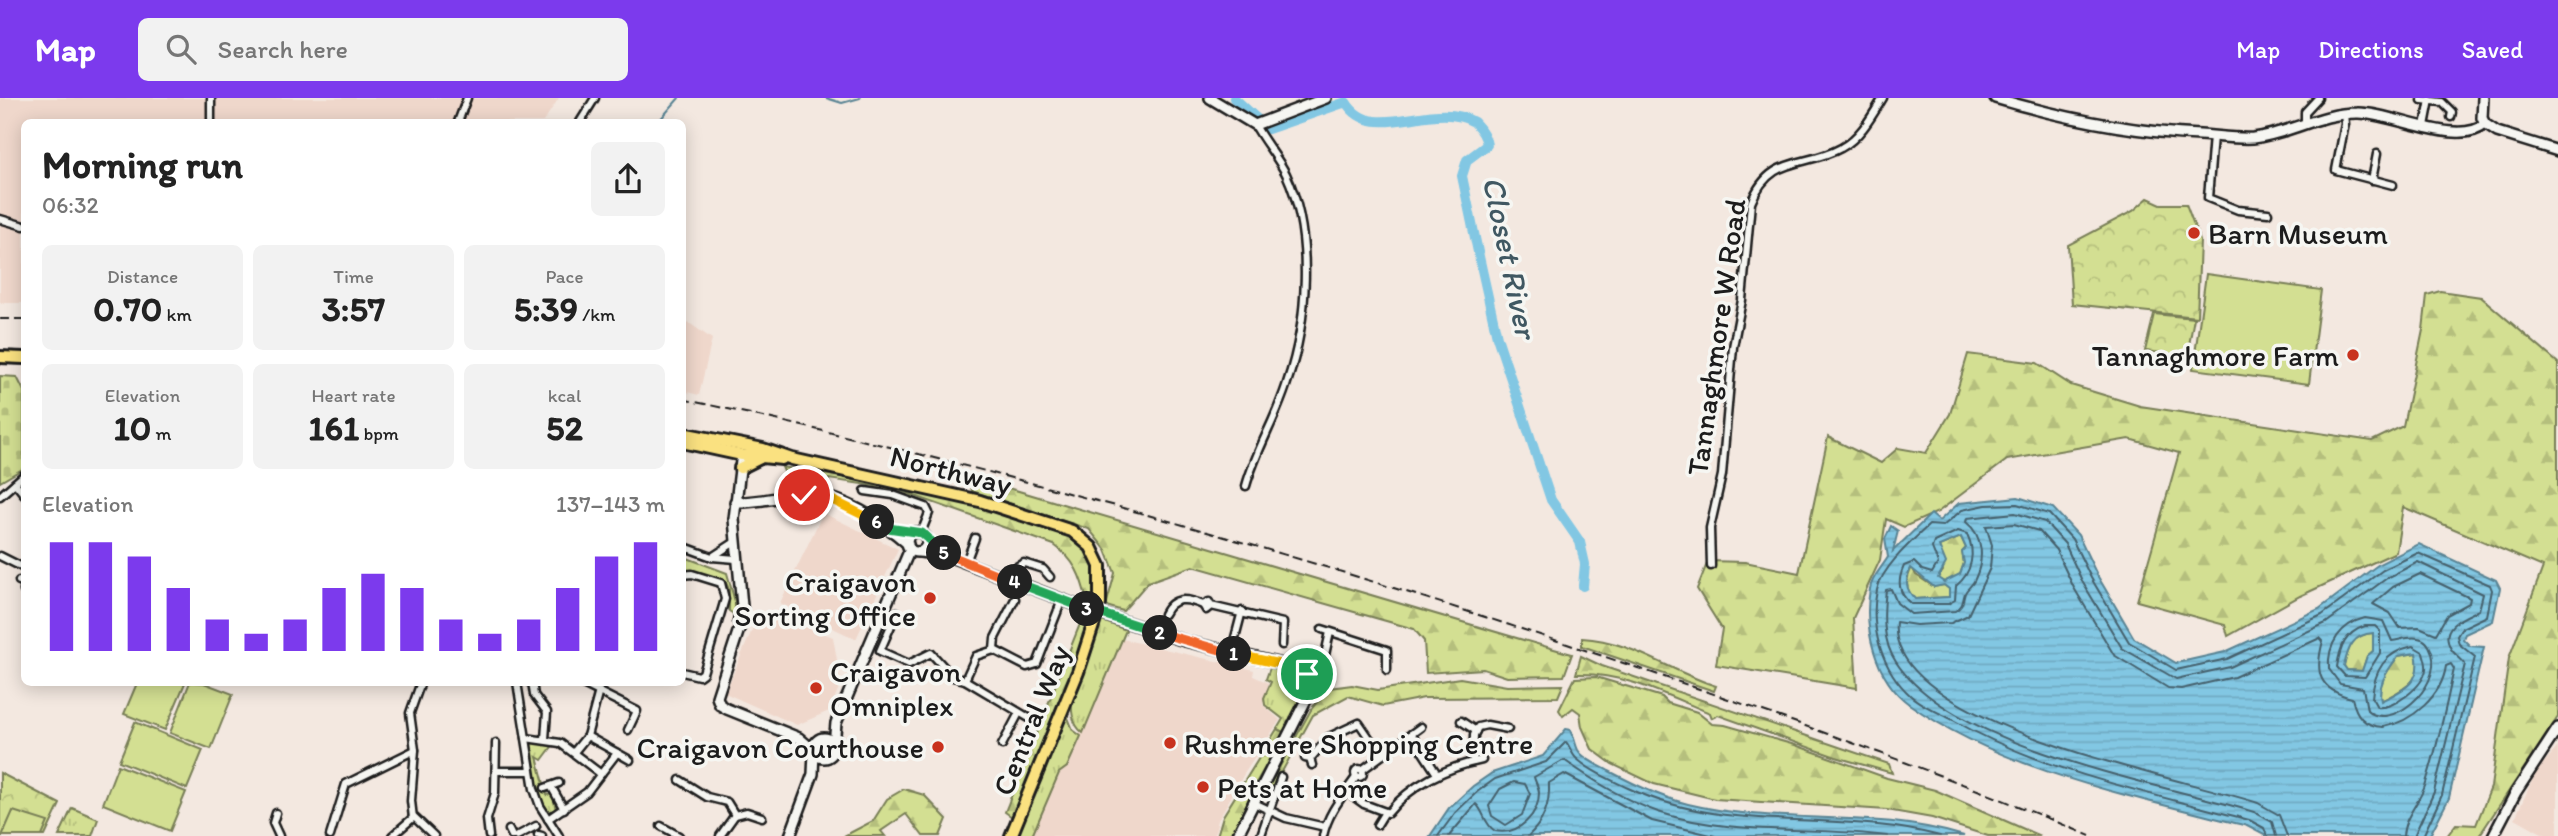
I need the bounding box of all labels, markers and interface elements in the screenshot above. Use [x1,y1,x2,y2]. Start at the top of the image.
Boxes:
search box [138,18,628,81]
text: Map [35,30,96,69]
icon: search [162,30,200,68]
text: Search here [218,33,348,65]
text: Map [2236,35,2280,64]
text: Directions [2318,35,2424,64]
text: Saved [2462,35,2523,64]
text: Morning run [42,142,243,188]
button: share [591,142,665,216]
water label: Closet River [1474,173,1546,344]
text: 06:32 [42,191,99,219]
street label: Tannaghmore W Road [1678,196,1754,478]
place label: Barn Museum [2208,215,2388,252]
marker: Barn Museum [2186,225,2202,241]
text: Distance [107,265,178,288]
text: Time [333,265,374,288]
text: Pace [545,265,584,288]
text: 0.70 [93,288,162,330]
text: 3:57 [322,288,385,330]
text: 5:39 [514,288,578,330]
text: km [162,303,192,326]
text: /km [578,303,615,326]
place label: Tannaghmore Farm [2092,337,2339,374]
marker: Tannaghmore Farm [2345,347,2361,363]
text: Elevation [105,384,180,407]
text: Heart rate [311,384,396,407]
text: kcal [548,384,581,407]
text: 10 [113,407,151,449]
text: 161 [308,407,359,449]
text: 52 [546,407,583,449]
text: m [151,422,172,445]
text: bpm [359,422,399,445]
street label: Northway [886,437,1016,503]
pin [774,465,834,525]
icon: check [785,476,823,514]
text: Elevation [42,490,133,518]
text: 137–143 m [556,490,665,518]
pin: 6 [860,504,894,540]
text: 6 [871,510,882,533]
pin: 5 [926,536,962,570]
text: 5 [939,541,948,564]
place label: Craigavon Sorting Office [735,563,916,634]
pin: 4 [998,564,1032,600]
text: 4 [1009,570,1020,593]
marker: Craigavon Sorting Office [922,590,938,606]
pin: 3 [1070,592,1104,626]
text: 3 [1081,597,1092,620]
pin: 2 [1142,616,1178,650]
text: 2 [1155,621,1165,644]
pin: 1 [1216,636,1252,672]
street label: Central Way [984,639,1078,801]
text: 1 [1229,642,1238,665]
pin [1277,644,1337,704]
place label: Craigavon Omniplex [830,653,961,724]
icon: arrive [1288,655,1326,693]
marker: Craigavon Omniplex [808,680,824,696]
place label: Rushmere Shopping Centre [1184,725,1533,762]
place label: Craigavon Courthouse [637,729,924,766]
marker: Rushmere Shopping Centre [1162,735,1178,751]
marker: Craigavon Courthouse [930,739,946,755]
place label: Pets at Home [1217,769,1387,806]
marker: Pets at Home [1195,779,1211,795]

